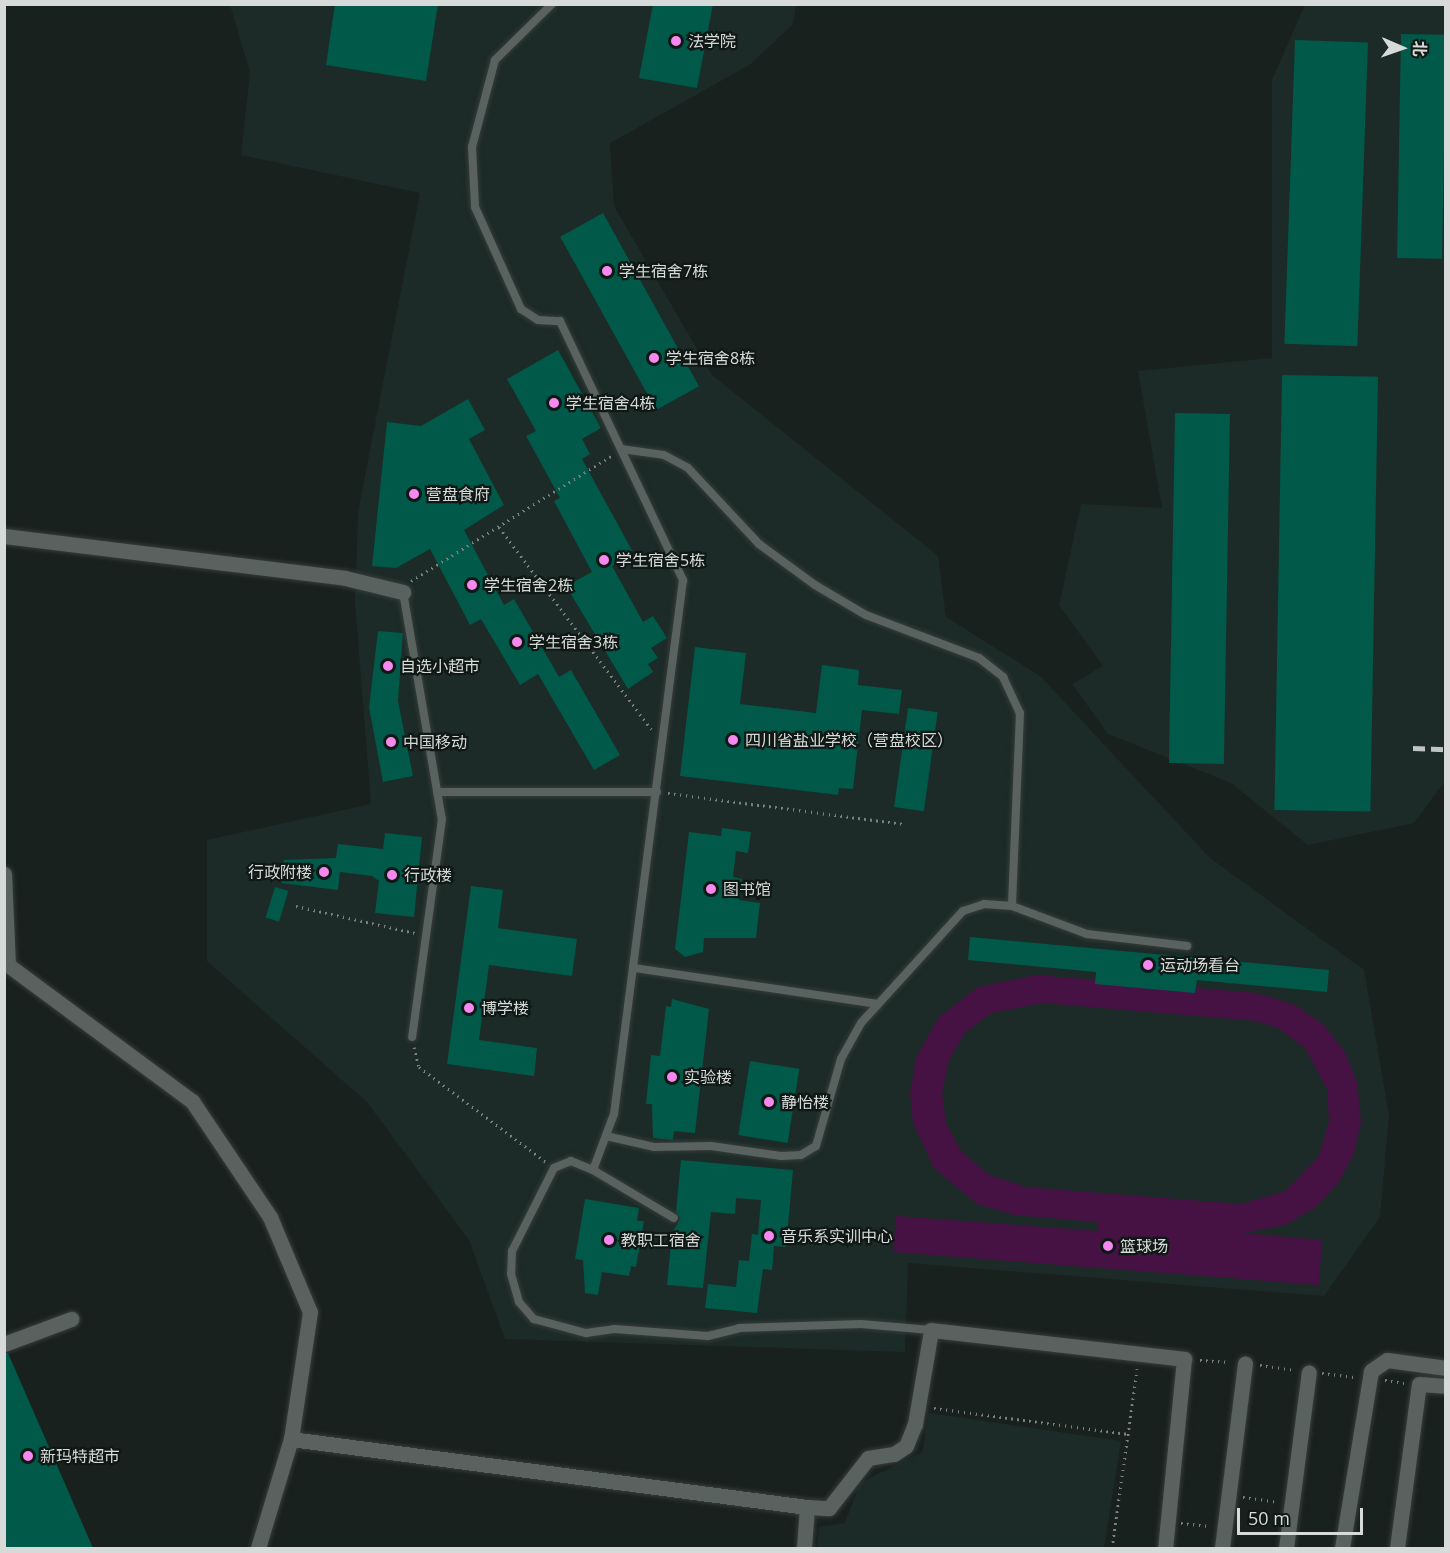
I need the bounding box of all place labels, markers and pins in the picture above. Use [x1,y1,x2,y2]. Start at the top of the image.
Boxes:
place label: 法学院 [688,31,736,51]
marker: 法学院 [669,34,683,48]
place label: 学生宿舍7栋 [619,261,708,281]
marker: 学生宿舍7栋 [600,264,614,278]
place label: 学生宿舍8栋 [666,348,755,368]
marker: 学生宿舍8栋 [647,351,661,365]
place label: 学生宿舍4栋 [566,393,655,413]
marker: 学生宿舍4栋 [547,396,561,410]
place label: 营盘食府 [426,484,490,504]
marker: 营盘食府 [407,487,421,501]
place label: 学生宿舍5栋 [616,550,705,570]
marker: 学生宿舍5栋 [597,553,611,567]
place label: 学生宿舍2栋 [484,575,573,595]
marker: 学生宿舍2栋 [465,578,479,592]
place label: 学生宿舍3栋 [529,632,618,652]
marker: 学生宿舍3栋 [510,635,524,649]
place label: 自选小超市 [400,656,480,676]
marker: 自选小超市 [381,659,395,673]
place label: 四川省盐业学校（营盘校区） [745,730,953,750]
place label: 中国移动 [403,732,467,752]
marker: 四川省盐业学校（营盘校区） [726,733,740,747]
marker: 中国移动 [384,735,398,749]
place label: 行政附楼 [248,862,312,882]
marker: 行政附楼 [317,865,331,879]
place label: 行政楼 [404,865,452,885]
marker: 行政楼 [385,868,399,882]
place label: 图书馆 [723,879,771,899]
marker: 图书馆 [704,882,718,896]
place label: 运动场看台 [1160,955,1240,975]
marker: 运动场看台 [1141,958,1155,972]
place label: 博学楼 [481,998,529,1018]
marker: 博学楼 [462,1001,476,1015]
place label: 实验楼 [684,1067,732,1087]
marker: 实验楼 [665,1070,679,1084]
place label: 静怡楼 [781,1092,829,1112]
marker: 静怡楼 [762,1095,776,1109]
place label: 音乐系实训中心 [781,1226,893,1246]
marker: 音乐系实训中心 [762,1229,776,1243]
place label: 教职工宿舍 [621,1230,701,1250]
marker: 教职工宿舍 [602,1233,616,1247]
place label: 篮球场 [1120,1236,1168,1256]
marker: 篮球场 [1101,1239,1115,1253]
place label: 新玛特超市 [40,1446,120,1466]
marker: 新玛特超市 [21,1449,35,1463]

